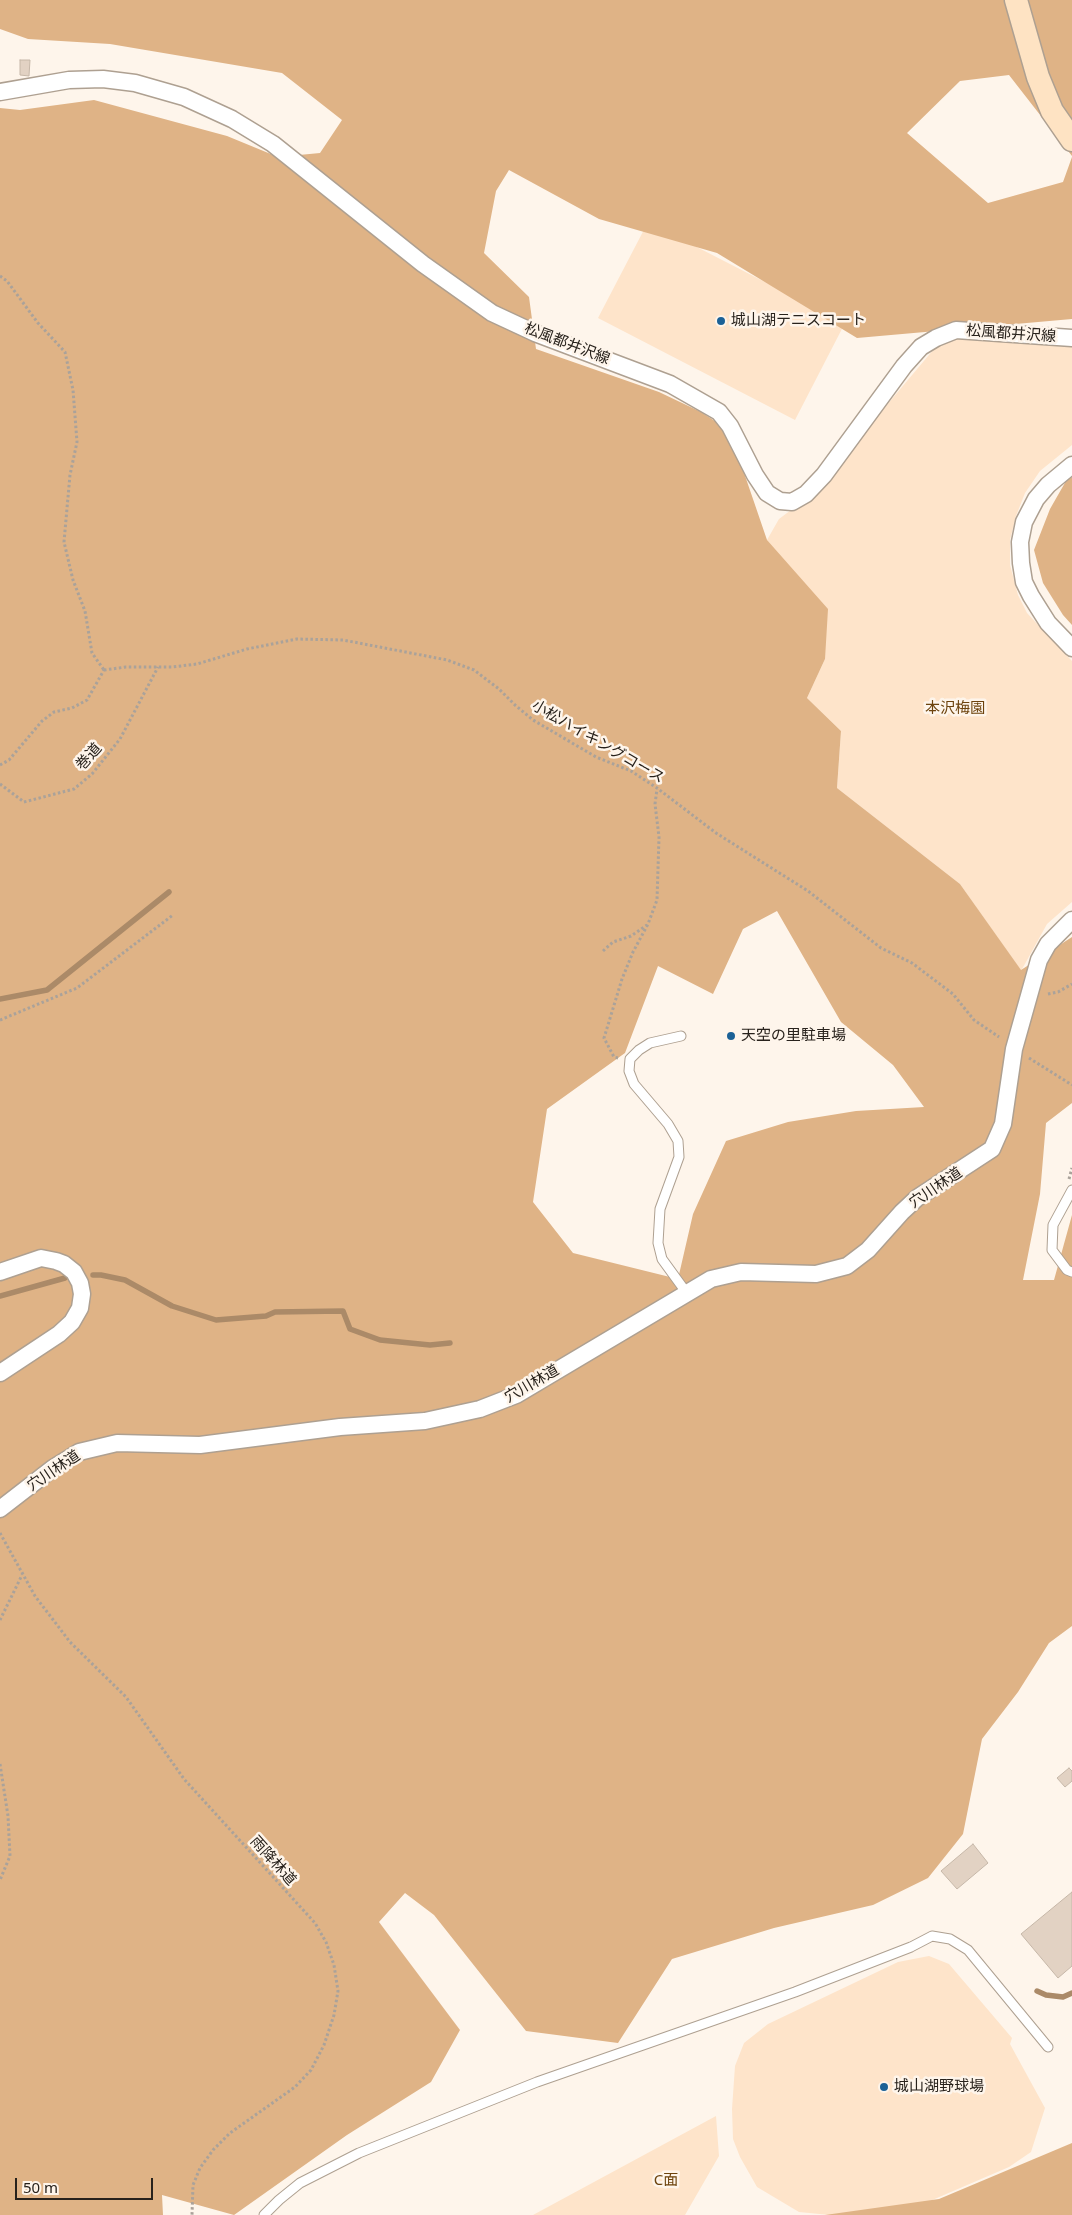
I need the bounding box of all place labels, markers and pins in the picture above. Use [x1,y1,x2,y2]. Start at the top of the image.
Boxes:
place label: 城山湖テニスコート [731,312,866,330]
marker: 城山湖テニスコート [715,315,727,327]
place label: 天空の里駐車場 [741,1027,846,1045]
marker: 天空の里駐車場 [725,1030,737,1042]
place label: 城山湖野球場 [894,2078,984,2096]
marker: 城山湖野球場 [878,2081,890,2093]

